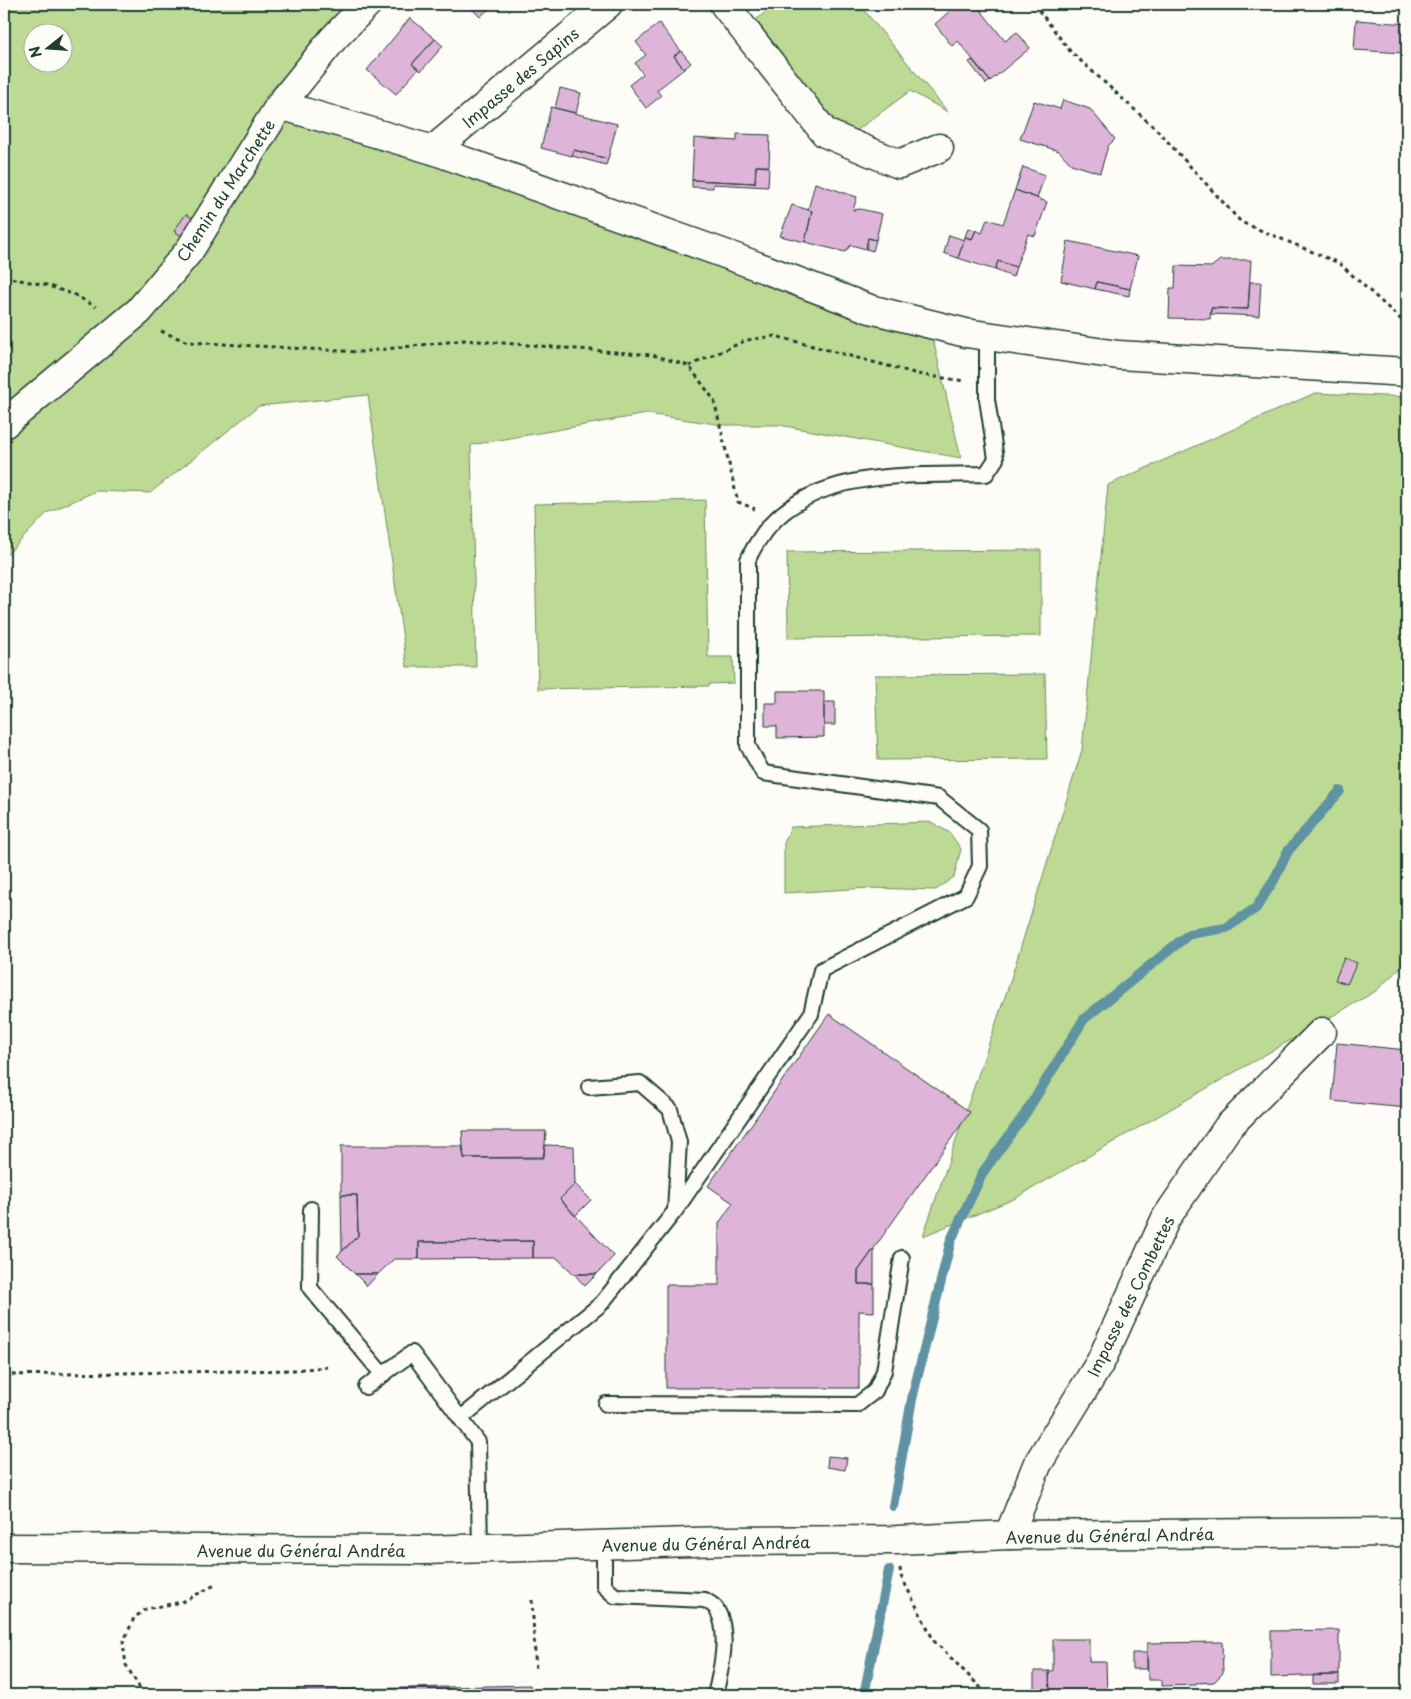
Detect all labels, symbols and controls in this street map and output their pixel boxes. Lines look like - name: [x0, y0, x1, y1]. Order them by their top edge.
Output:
- street label: Impasse des Sapins: [457, 21, 583, 133]
- north arrow: [22, 22, 72, 72]
- text: N: [23, 44, 47, 60]
- street label: Chemin du Marchette: [170, 114, 280, 266]
- street label: Impasse des Combettes: [1081, 1212, 1179, 1380]
- street label: Avenue du Général Andréa: [1005, 1521, 1215, 1549]
- street label: Avenue du Général Andréa: [601, 1529, 811, 1557]
- street label: Avenue du Général Andréa: [197, 1538, 405, 1562]

